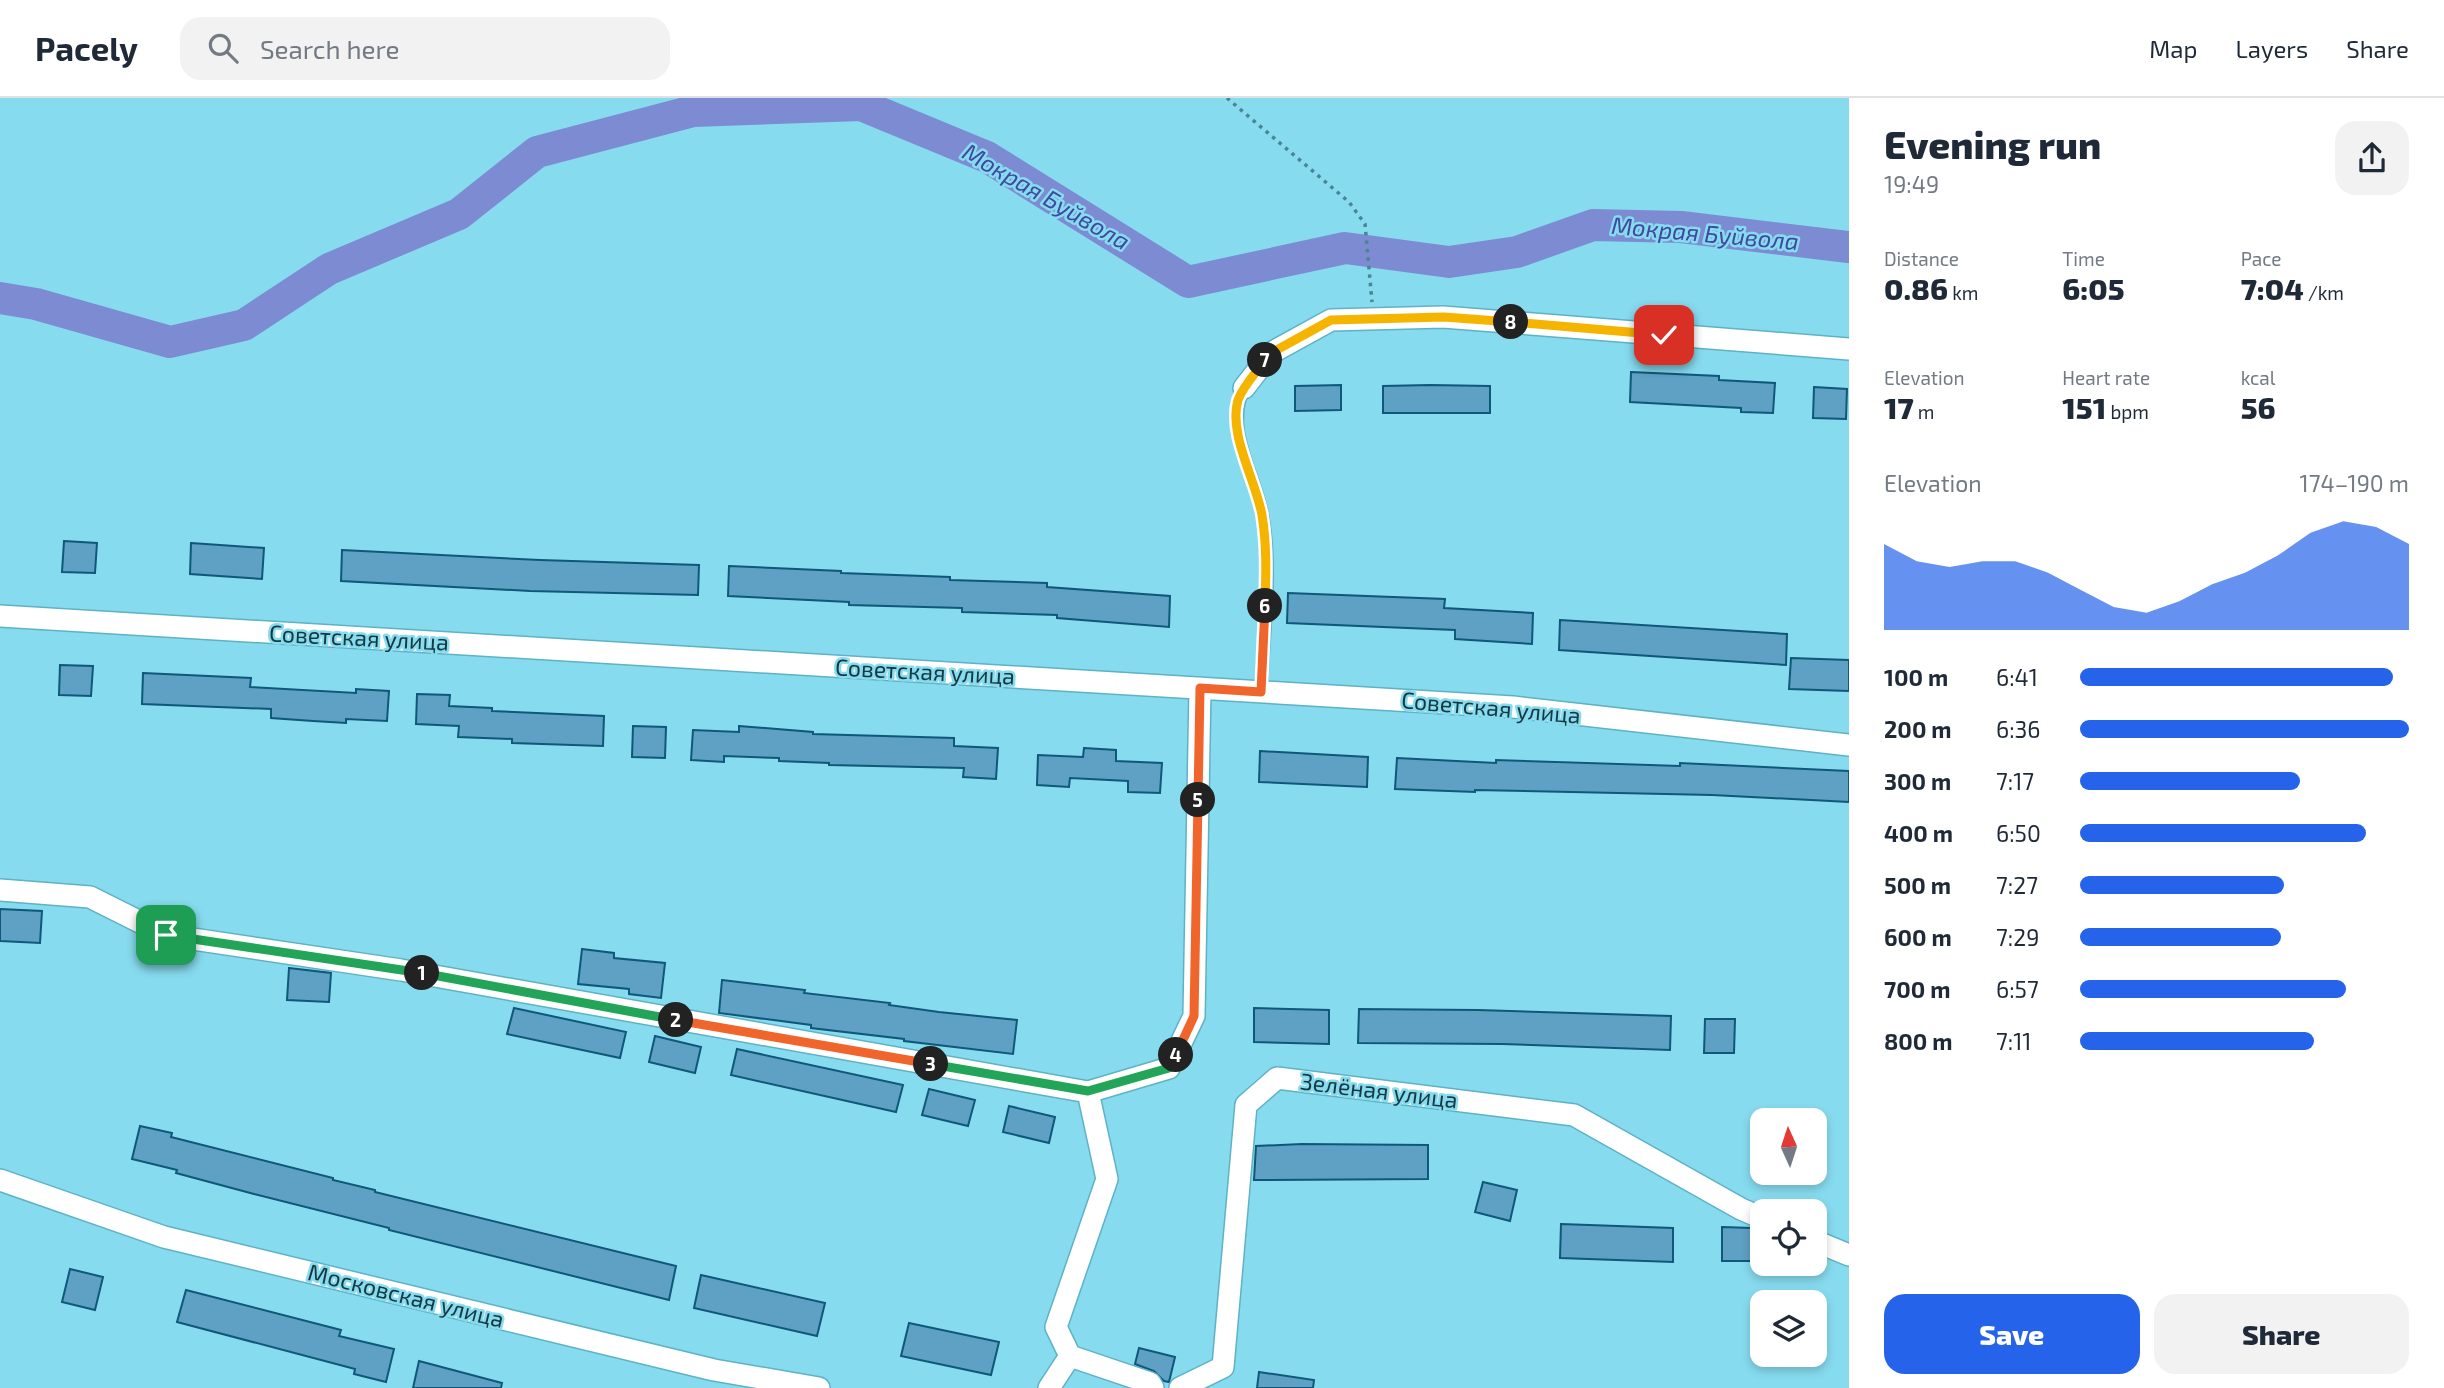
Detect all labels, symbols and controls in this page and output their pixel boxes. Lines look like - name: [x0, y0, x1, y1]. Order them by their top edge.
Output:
- search box: [180, 17, 670, 80]
- text: Pacely: [35, 28, 138, 68]
- icon: search: [204, 29, 242, 67]
- text: Search here: [260, 33, 400, 64]
- text: Map: [2149, 34, 2197, 63]
- text: Layers: [2235, 34, 2308, 63]
- text: Share: [2346, 34, 2409, 63]
- text: Evening run: [1884, 121, 2101, 167]
- button: share: [2335, 121, 2409, 195]
- water label: Мокрая Буйвола: [958, 136, 1135, 255]
- text: 19:49: [1884, 170, 1939, 198]
- water label: Мокрая Буйвола: [1610, 210, 1800, 255]
- text: Distance: [1884, 247, 1959, 270]
- text: Time: [2062, 247, 2105, 270]
- text: Pace: [2241, 247, 2282, 270]
- text: 0.86: [1884, 270, 1948, 306]
- text: 6:05: [2062, 270, 2125, 306]
- text: 7:04: [2241, 270, 2304, 306]
- text: km: [1948, 281, 1978, 304]
- text: /km: [2304, 281, 2344, 304]
- pin: 8: [1494, 304, 1528, 340]
- pin: [1634, 305, 1694, 365]
- text: 8: [1505, 310, 1516, 333]
- icon: check: [1645, 316, 1683, 354]
- pin: 7: [1248, 342, 1282, 378]
- text: 7: [1259, 348, 1270, 371]
- text: Elevation: [1884, 366, 1965, 389]
- text: Heart rate: [2062, 366, 2150, 389]
- text: kcal: [2241, 366, 2275, 389]
- text: 17: [1884, 389, 1914, 425]
- text: 151: [2062, 389, 2106, 425]
- text: 56: [2241, 389, 2276, 425]
- text: m: [1914, 400, 1935, 423]
- text: bpm: [2106, 400, 2149, 423]
- text: Elevation: [1884, 469, 1982, 497]
- text: 174–190 m: [2300, 469, 2409, 497]
- pin: 6: [1248, 588, 1282, 624]
- text: 6: [1259, 594, 1270, 617]
- street label: Советская улица: [268, 618, 450, 657]
- street label: Советская улица: [834, 652, 1016, 691]
- text: 100 m: [1884, 663, 1948, 691]
- text: 6:41: [1996, 663, 2038, 691]
- street label: Советская улица: [1400, 685, 1582, 730]
- text: 200 m: [1884, 715, 1952, 743]
- text: 6:36: [1996, 715, 2041, 743]
- text: 300 m: [1884, 767, 1951, 795]
- text: 7:17: [1996, 767, 2034, 795]
- pin: 5: [1180, 782, 1216, 818]
- text: 5: [1192, 788, 1203, 811]
- text: 400 m: [1884, 819, 1953, 847]
- text: 6:50: [1996, 819, 2041, 847]
- text: 500 m: [1884, 871, 1951, 899]
- text: 7:27: [1996, 871, 2038, 899]
- pin: [136, 905, 196, 965]
- icon: arrive: [147, 916, 185, 954]
- text: 600 m: [1884, 923, 1952, 951]
- text: 7:29: [1996, 923, 2039, 951]
- pin: 1: [404, 956, 440, 990]
- text: 1: [417, 961, 426, 984]
- text: 700 m: [1884, 975, 1950, 1003]
- text: 6:57: [1996, 975, 2039, 1003]
- pin: 2: [658, 1002, 694, 1038]
- text: 2: [670, 1008, 681, 1031]
- text: 800 m: [1884, 1027, 1953, 1055]
- text: 7:11: [1996, 1027, 2032, 1055]
- pin: 4: [1158, 1038, 1194, 1072]
- text: 4: [1169, 1043, 1182, 1066]
- pin: 3: [914, 1046, 948, 1082]
- text: 3: [925, 1052, 936, 1075]
- street label: Зелёная улица: [1299, 1066, 1459, 1115]
- north arrow: [1750, 1108, 1827, 1185]
- map controls: [1750, 1108, 1827, 1367]
- button: locate: [1750, 1199, 1827, 1276]
- street label: Московская улица: [305, 1257, 507, 1334]
- button: layers: [1750, 1290, 1827, 1367]
- button: Save: [1884, 1294, 2140, 1374]
- button: Share: [2154, 1294, 2409, 1374]

